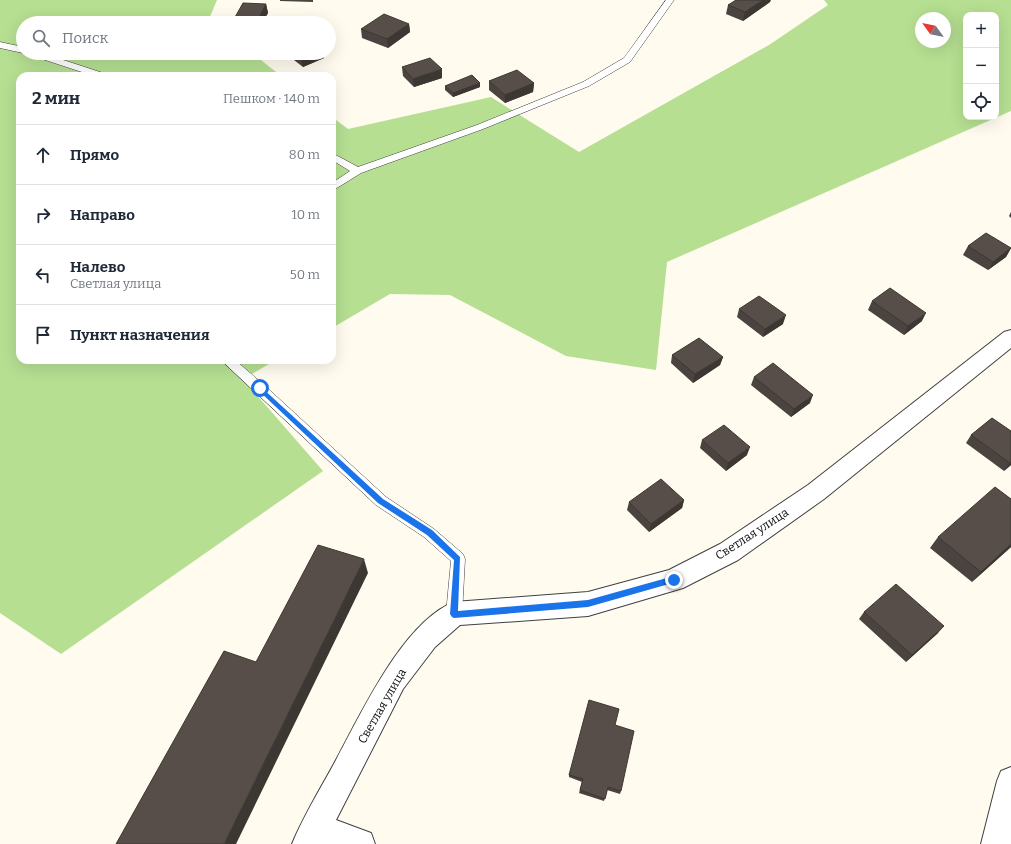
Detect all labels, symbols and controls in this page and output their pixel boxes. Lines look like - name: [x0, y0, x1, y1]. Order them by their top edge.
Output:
- north arrow: [915, 12, 951, 48]
- map controls: [963, 12, 999, 120]
- button: +: [963, 12, 999, 48]
- search box: [16, 16, 336, 60]
- icon: search: [30, 27, 52, 49]
- text: Поиск: [62, 29, 108, 47]
- button: −: [963, 48, 999, 84]
- button: locate: [963, 84, 999, 120]
- text: 2 мин: [32, 88, 80, 109]
- text: Пешком · 140 m: [223, 91, 320, 106]
- icon: ahead: [32, 144, 54, 166]
- text: Прямо: [70, 146, 119, 164]
- text: 80 m: [289, 147, 320, 162]
- icon: right: [32, 204, 54, 226]
- text: Направо: [70, 206, 135, 224]
- text: 10 m: [291, 207, 320, 222]
- text: Налево: [70, 258, 125, 276]
- icon: left: [32, 264, 54, 286]
- text: 50 m: [290, 267, 320, 282]
- text: Светлая улица: [70, 276, 161, 291]
- icon: arrive: [32, 324, 54, 346]
- text: Пункт назначения: [70, 326, 210, 344]
- route start: [251, 379, 269, 397]
- street label: Светлая улица: [713, 505, 792, 563]
- route end: [665, 571, 683, 589]
- street label: Светлая улица: [355, 666, 409, 746]

